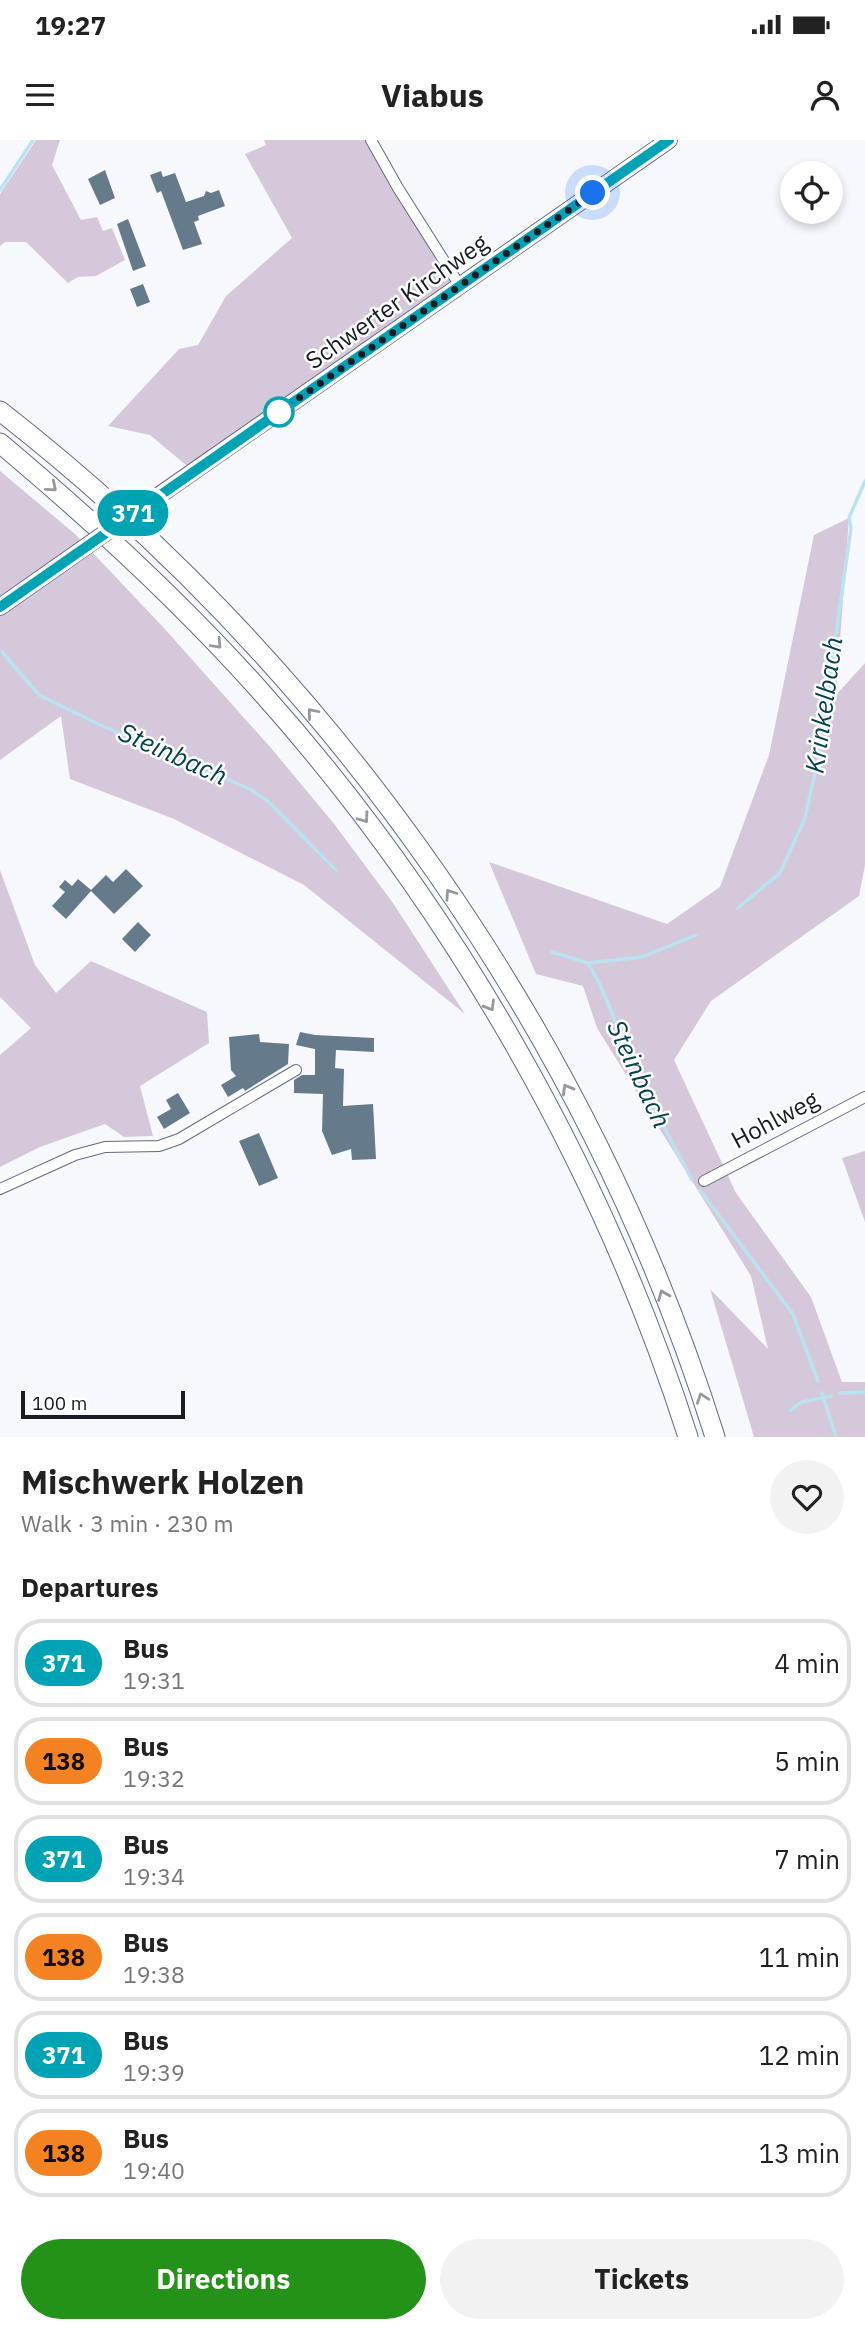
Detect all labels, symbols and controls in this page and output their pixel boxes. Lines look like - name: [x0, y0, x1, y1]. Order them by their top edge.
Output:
- text: 19:27: [35, 8, 106, 42]
- text: Viabus: [381, 74, 484, 116]
- icon: menu: [21, 76, 59, 114]
- icon: person: [806, 76, 844, 114]
- map controls: [780, 161, 843, 224]
- button: locate: [780, 161, 843, 224]
- your location: [575, 175, 610, 210]
- street label: Schwerter Kirchweg: [299, 226, 494, 376]
- unlabelled marker: [264, 397, 294, 427]
- one-way arrow: [44, 479, 57, 491]
- line badge: 371: [93, 490, 173, 536]
- text: 371: [111, 497, 155, 529]
- water label: Krinkelbach: [797, 635, 849, 775]
- one-way arrow: [208, 636, 221, 649]
- one-way arrow: [308, 708, 320, 721]
- water label: Steinbach: [114, 714, 233, 792]
- one-way arrow: [355, 810, 368, 822]
- one-way arrow: [445, 889, 458, 902]
- one-way arrow: [482, 999, 495, 1012]
- water label: Steinbach: [600, 1014, 680, 1133]
- street label: Hohlweg: [725, 1083, 824, 1155]
- one-way arrow: [562, 1084, 575, 1096]
- one-way arrow: [658, 1289, 672, 1301]
- scale bar: [21, 1388, 186, 1420]
- text: 100 m: [32, 1391, 87, 1415]
- one-way arrow: [696, 1392, 710, 1404]
- text: Mischwerk Holzen: [21, 1460, 304, 1503]
- button: heart: [770, 1460, 844, 1534]
- text: Walk · 3 min · 230 m: [21, 1508, 234, 1538]
- text: Departures: [21, 1570, 159, 1604]
- text: Bus: [123, 1631, 169, 1665]
- text: 4 min: [774, 1646, 840, 1680]
- text: 371: [42, 1647, 85, 1679]
- text: 19:31: [123, 1665, 185, 1695]
- text: Bus: [123, 1729, 169, 1763]
- text: 5 min: [774, 1744, 840, 1778]
- text: 138: [42, 1745, 85, 1777]
- text: 19:32: [123, 1763, 185, 1793]
- text: Bus: [123, 1827, 169, 1861]
- text: 7 min: [774, 1842, 840, 1876]
- text: 371: [42, 1843, 85, 1875]
- text: 19:34: [123, 1861, 185, 1891]
- text: Bus: [123, 1925, 169, 1959]
- text: 11 min: [759, 1940, 840, 1974]
- text: 138: [42, 1941, 85, 1973]
- text: 19:38: [123, 1959, 185, 1989]
- text: Bus: [123, 2023, 169, 2057]
- text: 12 min: [759, 2038, 840, 2072]
- text: 371: [42, 2039, 85, 2071]
- text: 19:39: [123, 2057, 185, 2087]
- text: Bus: [123, 2121, 169, 2155]
- text: 13 min: [759, 2136, 840, 2170]
- text: 138: [42, 2137, 85, 2169]
- text: 19:40: [123, 2155, 185, 2185]
- button: Directions: [21, 2239, 426, 2319]
- button: Tickets: [440, 2239, 844, 2319]

